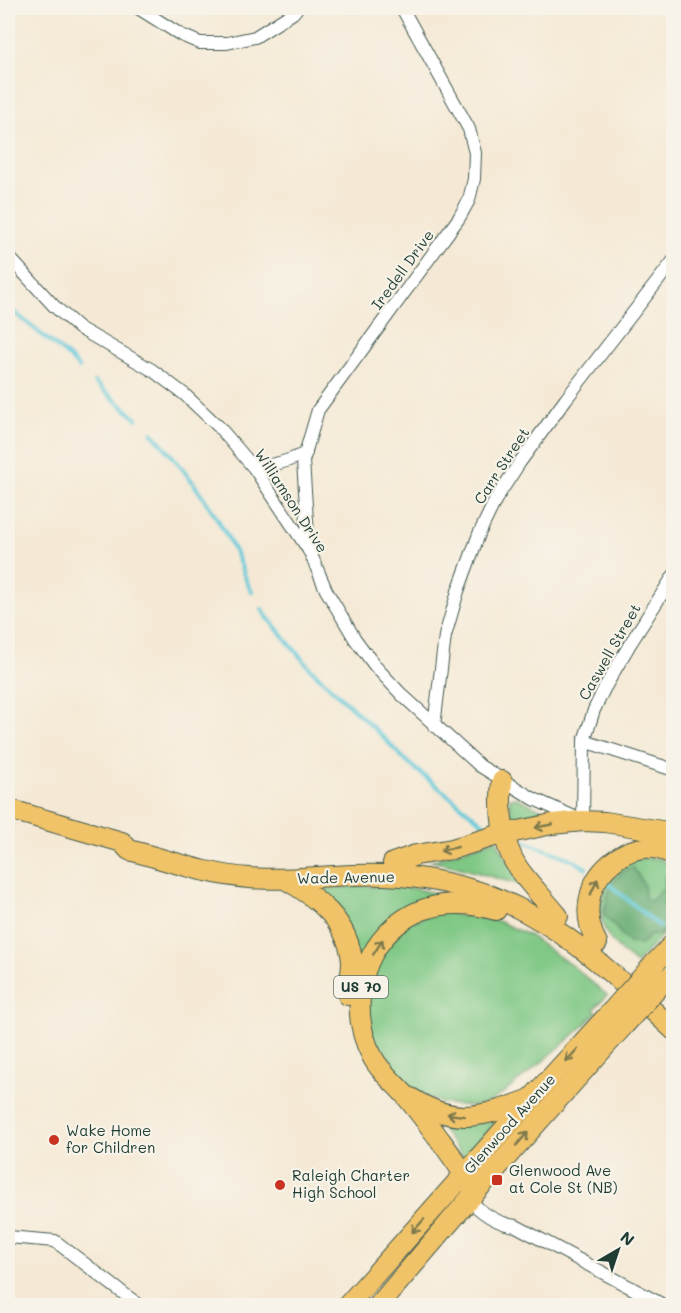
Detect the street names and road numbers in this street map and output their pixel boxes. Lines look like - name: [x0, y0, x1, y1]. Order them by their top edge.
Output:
- street label: Iredell Drive: [366, 225, 438, 313]
- street label: Carr Street: [469, 423, 533, 508]
- street label: Williamson Drive: [251, 445, 333, 556]
- street label: Caswell Street: [573, 600, 645, 703]
- street label: Wade Avenue: [297, 866, 395, 888]
- road number: US 70: [334, 976, 388, 998]
- street label: Glenwood Avenue: [459, 1069, 560, 1178]

